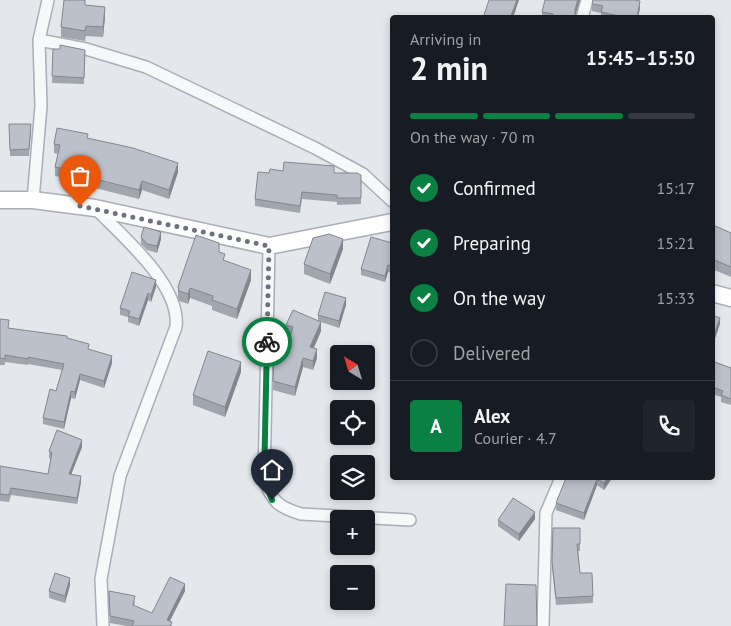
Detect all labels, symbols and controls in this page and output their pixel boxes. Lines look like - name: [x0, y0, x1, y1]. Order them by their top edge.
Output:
- text: Arriving in: [410, 29, 481, 49]
- text: 15:45–15:50: [586, 46, 695, 70]
- text: 2 min: [410, 47, 488, 89]
- text: On the way · 70 m: [410, 127, 535, 147]
- pin: [59, 155, 101, 206]
- icon: bag: [66, 162, 94, 190]
- icon: check: [410, 174, 438, 202]
- text: Confirmed: [453, 176, 536, 200]
- text: 15:17: [657, 178, 695, 198]
- icon: check: [410, 229, 438, 257]
- text: Preparing: [453, 231, 531, 255]
- text: 15:21: [657, 233, 695, 253]
- icon: check: [410, 284, 438, 312]
- text: On the way: [453, 286, 545, 310]
- text: 15:33: [657, 288, 695, 308]
- courier: [242, 317, 292, 367]
- icon: bike: [253, 328, 281, 356]
- text: Delivered: [453, 341, 531, 365]
- north arrow: [330, 345, 375, 390]
- map controls: [330, 345, 375, 610]
- button: locate: [330, 400, 375, 445]
- button: phone: [643, 400, 695, 452]
- text: Alex: [474, 404, 510, 428]
- text: A: [430, 414, 442, 438]
- text: Courier · 4.7: [474, 428, 557, 448]
- pin: [251, 449, 293, 500]
- button: layers: [330, 455, 375, 500]
- icon: home: [258, 456, 286, 484]
- button: +: [330, 510, 375, 555]
- button: −: [330, 565, 375, 610]

